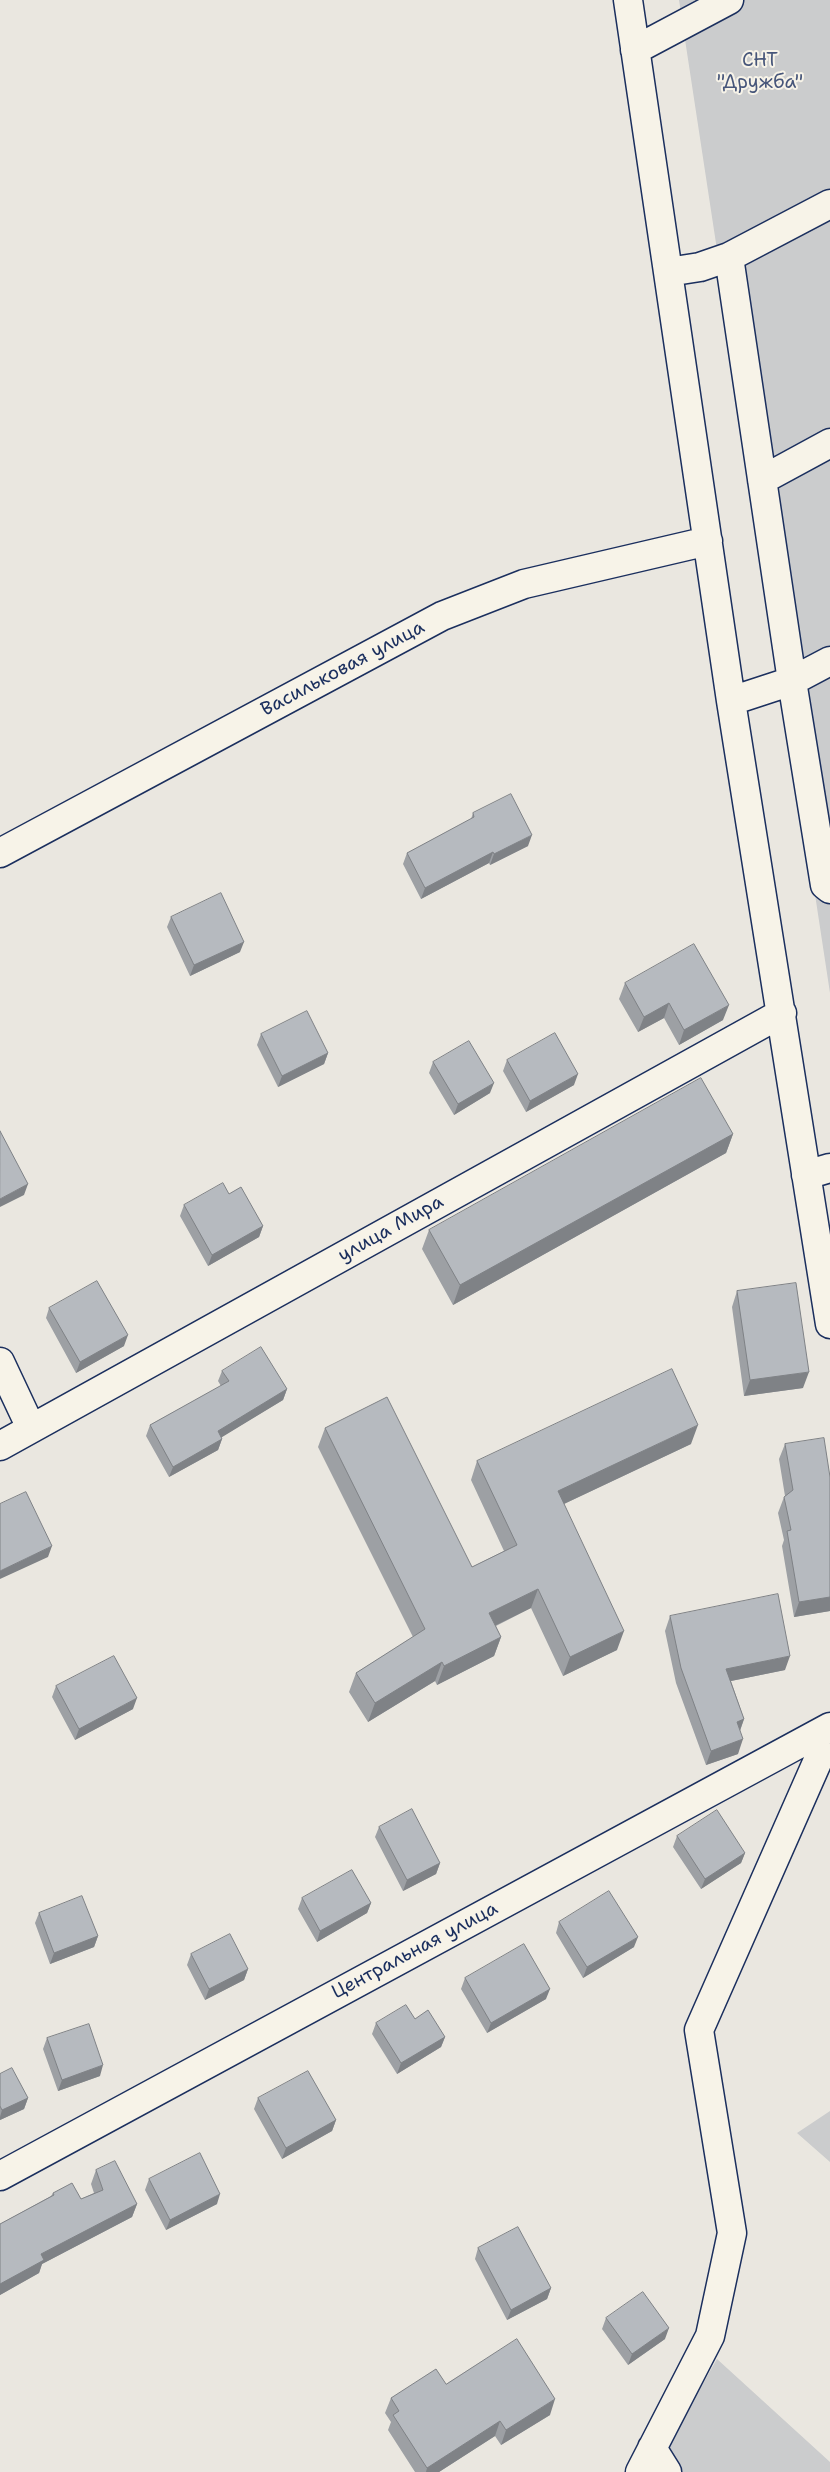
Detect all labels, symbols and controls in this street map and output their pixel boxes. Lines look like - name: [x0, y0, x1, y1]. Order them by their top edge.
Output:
- park label: СНТ "Дружба": [717, 50, 803, 94]
- street label: Васильковая улица: [257, 616, 429, 722]
- street label: улица Мира: [334, 1191, 448, 1267]
- street label: Центральная улица: [328, 1898, 502, 2004]

